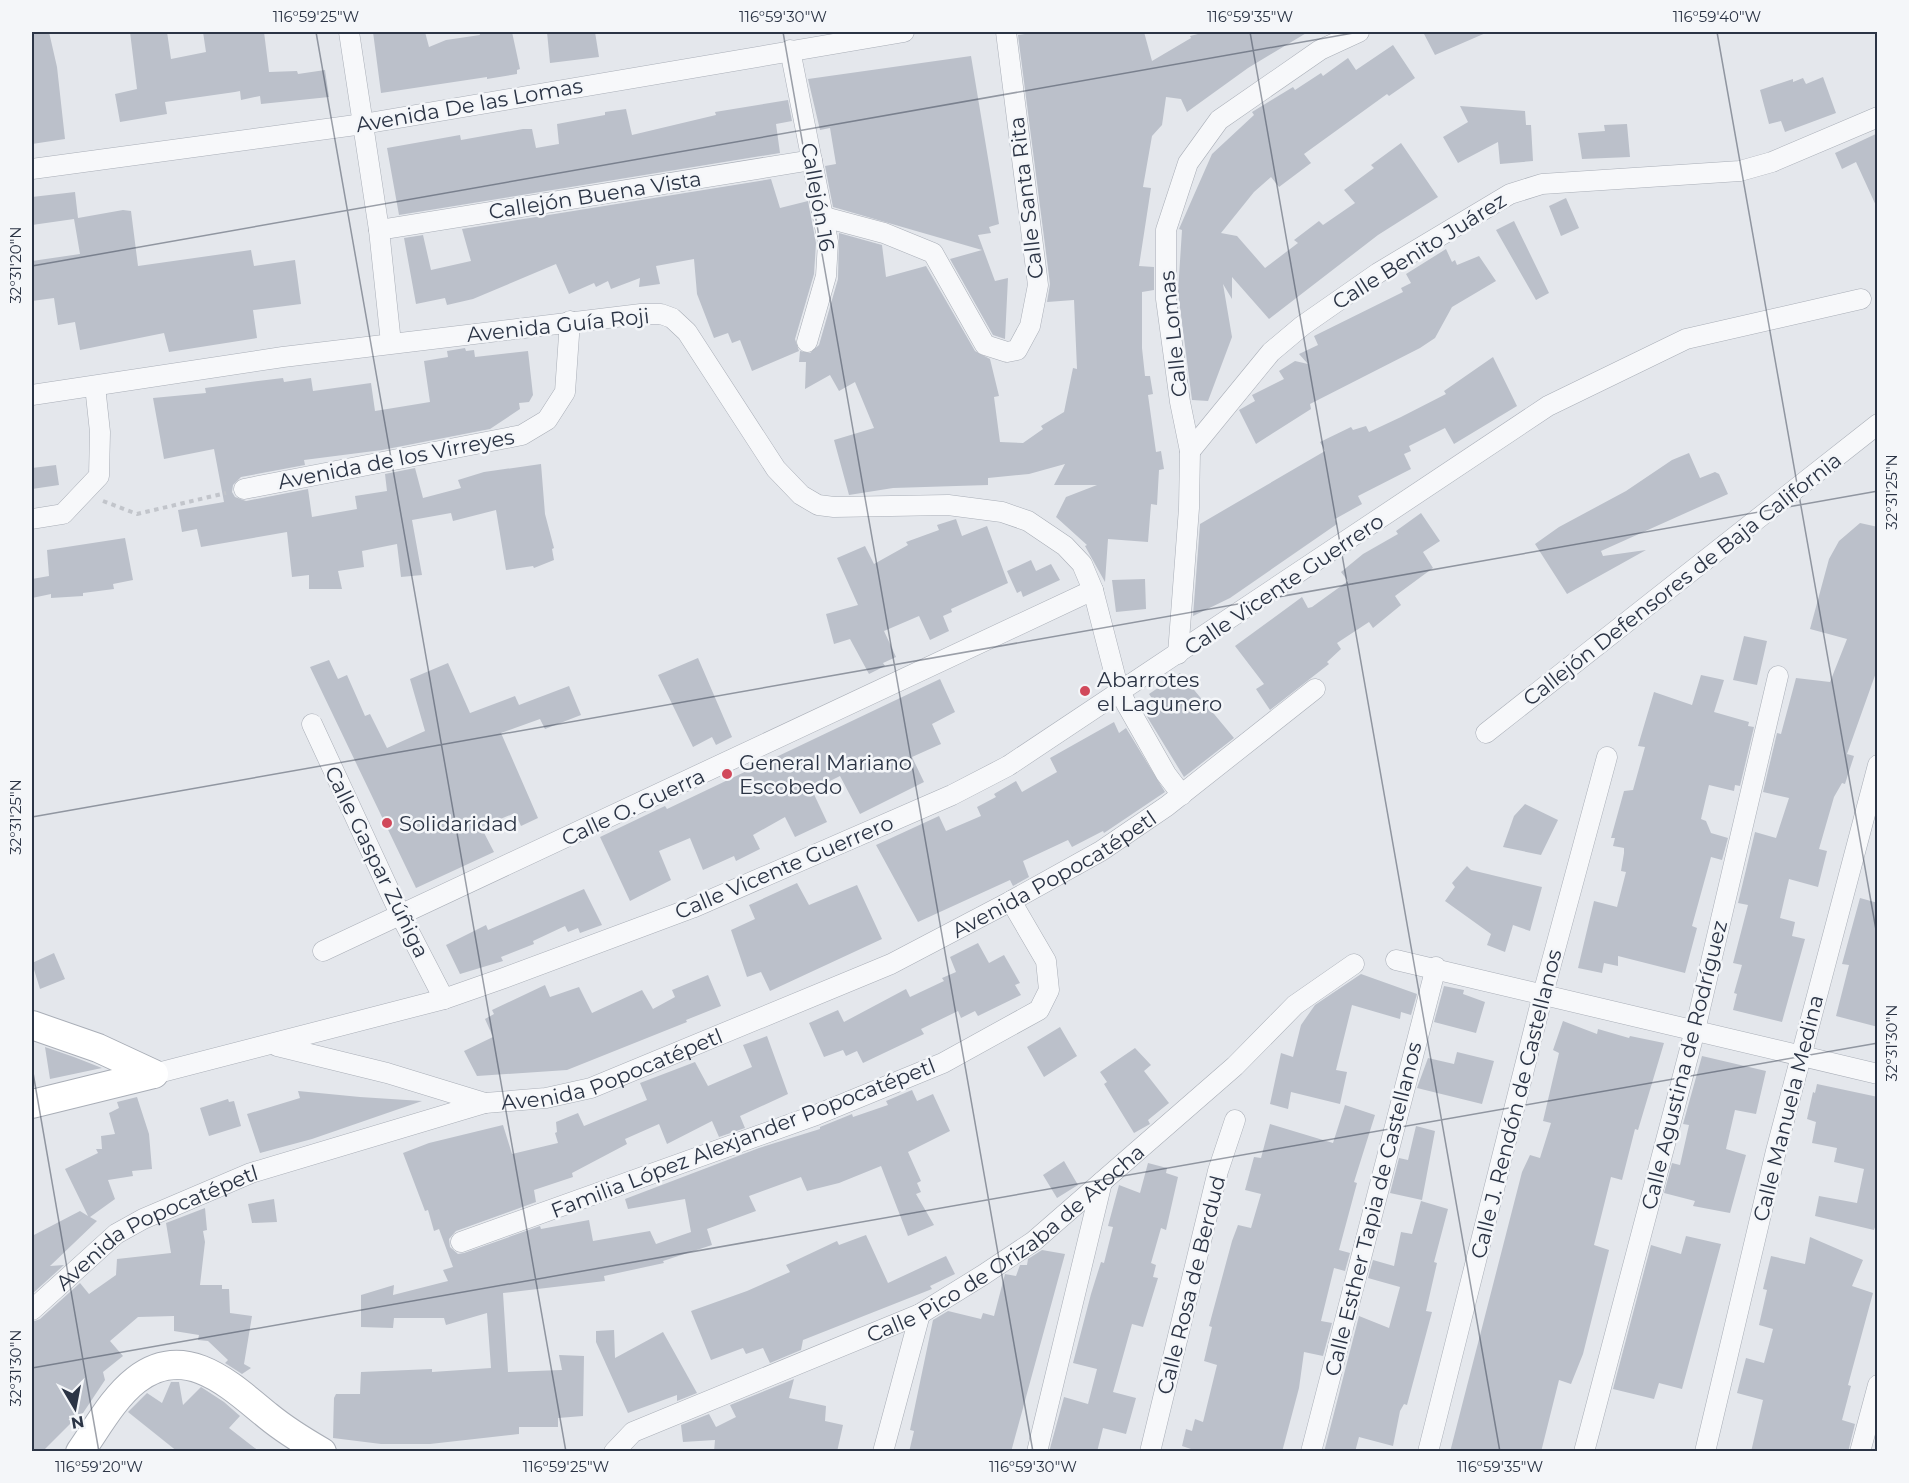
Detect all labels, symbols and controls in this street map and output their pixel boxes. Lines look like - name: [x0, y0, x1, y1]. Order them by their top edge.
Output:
- text: 116°59'25"W: [273, 7, 360, 26]
- text: 116°59'30"W: [739, 7, 827, 26]
- text: 116°59'35"W: [1207, 7, 1293, 26]
- text: 116°59'40"W: [1673, 7, 1762, 26]
- street label: Avenida De las Lomas: [354, 73, 584, 137]
- street label: Calle Santa Rita: [1004, 115, 1048, 281]
- street label: Callejón 16: [796, 141, 840, 254]
- street label: Callejón Buena Vista: [487, 166, 703, 224]
- street label: Calle Benito Juárez: [1328, 187, 1510, 315]
- text: 32°31'20"N: [6, 226, 25, 304]
- street label: Calle Lomas: [1154, 270, 1192, 398]
- street label: Avenida Guía Roji: [465, 303, 651, 347]
- street label: Avenida de los Virreyes: [276, 424, 516, 494]
- street label: Callejón Defensores de Baja California: [1518, 447, 1846, 711]
- text: 32°31'25"N: [1882, 454, 1901, 530]
- street label: Calle Vicente Guerrero: [1180, 508, 1388, 660]
- place label: Abarrotes el Lagunero: [1097, 667, 1222, 716]
- marker: Abarrotes el Lagunero: [1078, 684, 1092, 698]
- place label: General Mariano Escobedo: [739, 750, 912, 799]
- street label: Calle Gaspar Zúñiga: [320, 762, 434, 962]
- street label: Calle O. Guerra: [557, 763, 709, 851]
- marker: General Mariano Escobedo: [720, 767, 734, 781]
- text: 32°31'25"N: [6, 779, 25, 855]
- street label: Avenida Popocatépetl: [947, 805, 1161, 942]
- street label: Calle Vicente Guerrero: [671, 810, 897, 924]
- place label: Solidaridad: [399, 811, 518, 836]
- marker: Solidaridad: [380, 816, 394, 830]
- street label: Calle Agustina de Rodríguez: [1636, 918, 1732, 1212]
- street label: Calle J. Rendón de Castellanos: [1465, 947, 1567, 1261]
- street label: Calle Manuela Medina: [1748, 992, 1828, 1224]
- text: 32°31'30"N: [1882, 1005, 1901, 1081]
- street label: Avenida Popocatépetl: [500, 1023, 726, 1114]
- street label: Calle Esther Tapia de Castellanos: [1319, 1039, 1427, 1379]
- street label: Familia López Alexjander Popocatépetl: [547, 1053, 939, 1223]
- street label: Calle Pico de Orizaba de Atocha: [863, 1139, 1149, 1347]
- street label: Avenida Popocatépetl: [50, 1159, 261, 1295]
- street label: Calle Rosa de Berdud: [1152, 1173, 1230, 1397]
- text: 32°31'30"N: [6, 1330, 25, 1406]
- north arrow: [45, 1378, 105, 1438]
- text: N: [69, 1412, 86, 1433]
- text: 116°59'20"W: [55, 1457, 143, 1476]
- text: 116°59'25"W: [523, 1457, 610, 1476]
- text: 116°59'30"W: [989, 1457, 1077, 1476]
- text: 116°59'35"W: [1457, 1457, 1543, 1476]

